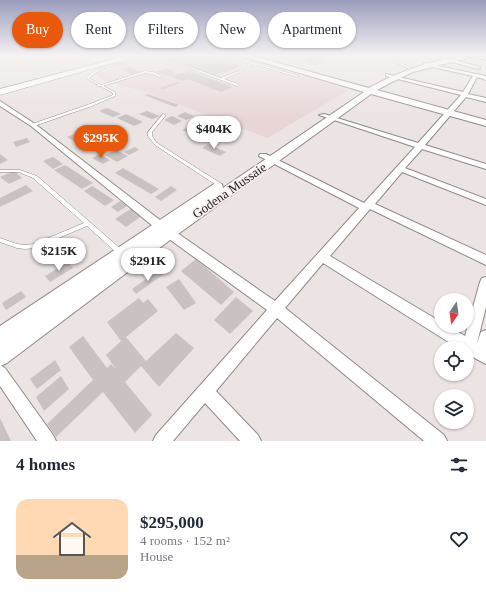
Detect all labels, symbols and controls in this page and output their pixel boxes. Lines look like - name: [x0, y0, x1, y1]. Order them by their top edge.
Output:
- chip: Buy: [12, 12, 63, 48]
- chip: Rent: [71, 12, 126, 48]
- chip: Filters: [134, 12, 198, 48]
- chip: New: [206, 12, 260, 48]
- chip: Apartment: [268, 12, 356, 48]
- pin: $404K: [186, 116, 242, 150]
- text: $404K: [196, 121, 232, 136]
- pin: $295K: [73, 125, 129, 159]
- text: $295K: [83, 130, 119, 145]
- street label: Godena Mussaie: [189, 159, 269, 222]
- pin: $215K: [31, 238, 87, 272]
- text: $215K: [41, 243, 77, 258]
- pin: $291K: [120, 248, 176, 282]
- text: $291K: [130, 253, 166, 268]
- north arrow: [434, 293, 474, 333]
- map controls: [434, 293, 474, 429]
- button: locate: [434, 341, 474, 381]
- button: layers: [434, 389, 474, 429]
- icon: filters: [448, 454, 470, 476]
- text: 4 homes: [16, 455, 75, 474]
- text: $295,000: [140, 513, 204, 532]
- icon: home: [48, 515, 96, 563]
- icon: heart: [448, 528, 470, 550]
- text: 4 rooms · 152 m²: [140, 533, 230, 548]
- text: House: [140, 549, 173, 564]

